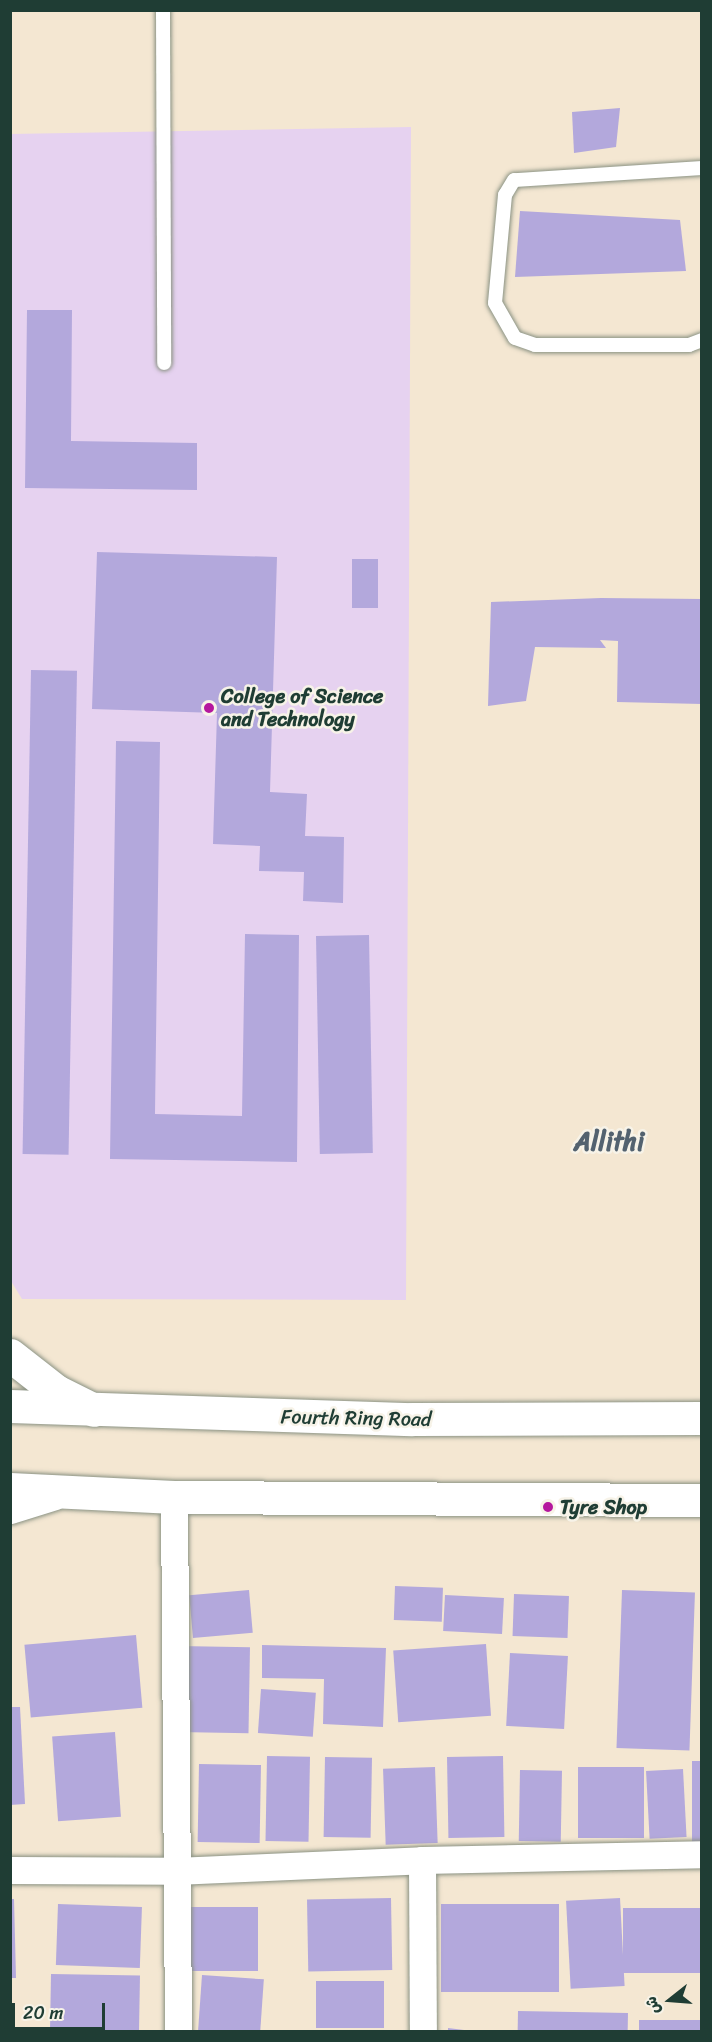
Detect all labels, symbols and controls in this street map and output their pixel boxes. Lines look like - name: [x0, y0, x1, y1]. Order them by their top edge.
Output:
- place label: College of Science and Technology: [221, 684, 383, 731]
- marker: College of Science and Technology: [202, 701, 216, 715]
- district label: Allithi: [574, 1126, 644, 1158]
- street label: Fourth Ring Road: [280, 1405, 432, 1431]
- place label: Tyre Shop: [560, 1495, 647, 1519]
- marker: Tyre Shop: [541, 1500, 555, 1514]
- north arrow: [640, 1970, 700, 2030]
- scale bar: [15, 1991, 108, 2029]
- text: ش: [636, 1993, 669, 2018]
- text: 20 m: [23, 1997, 63, 2029]

